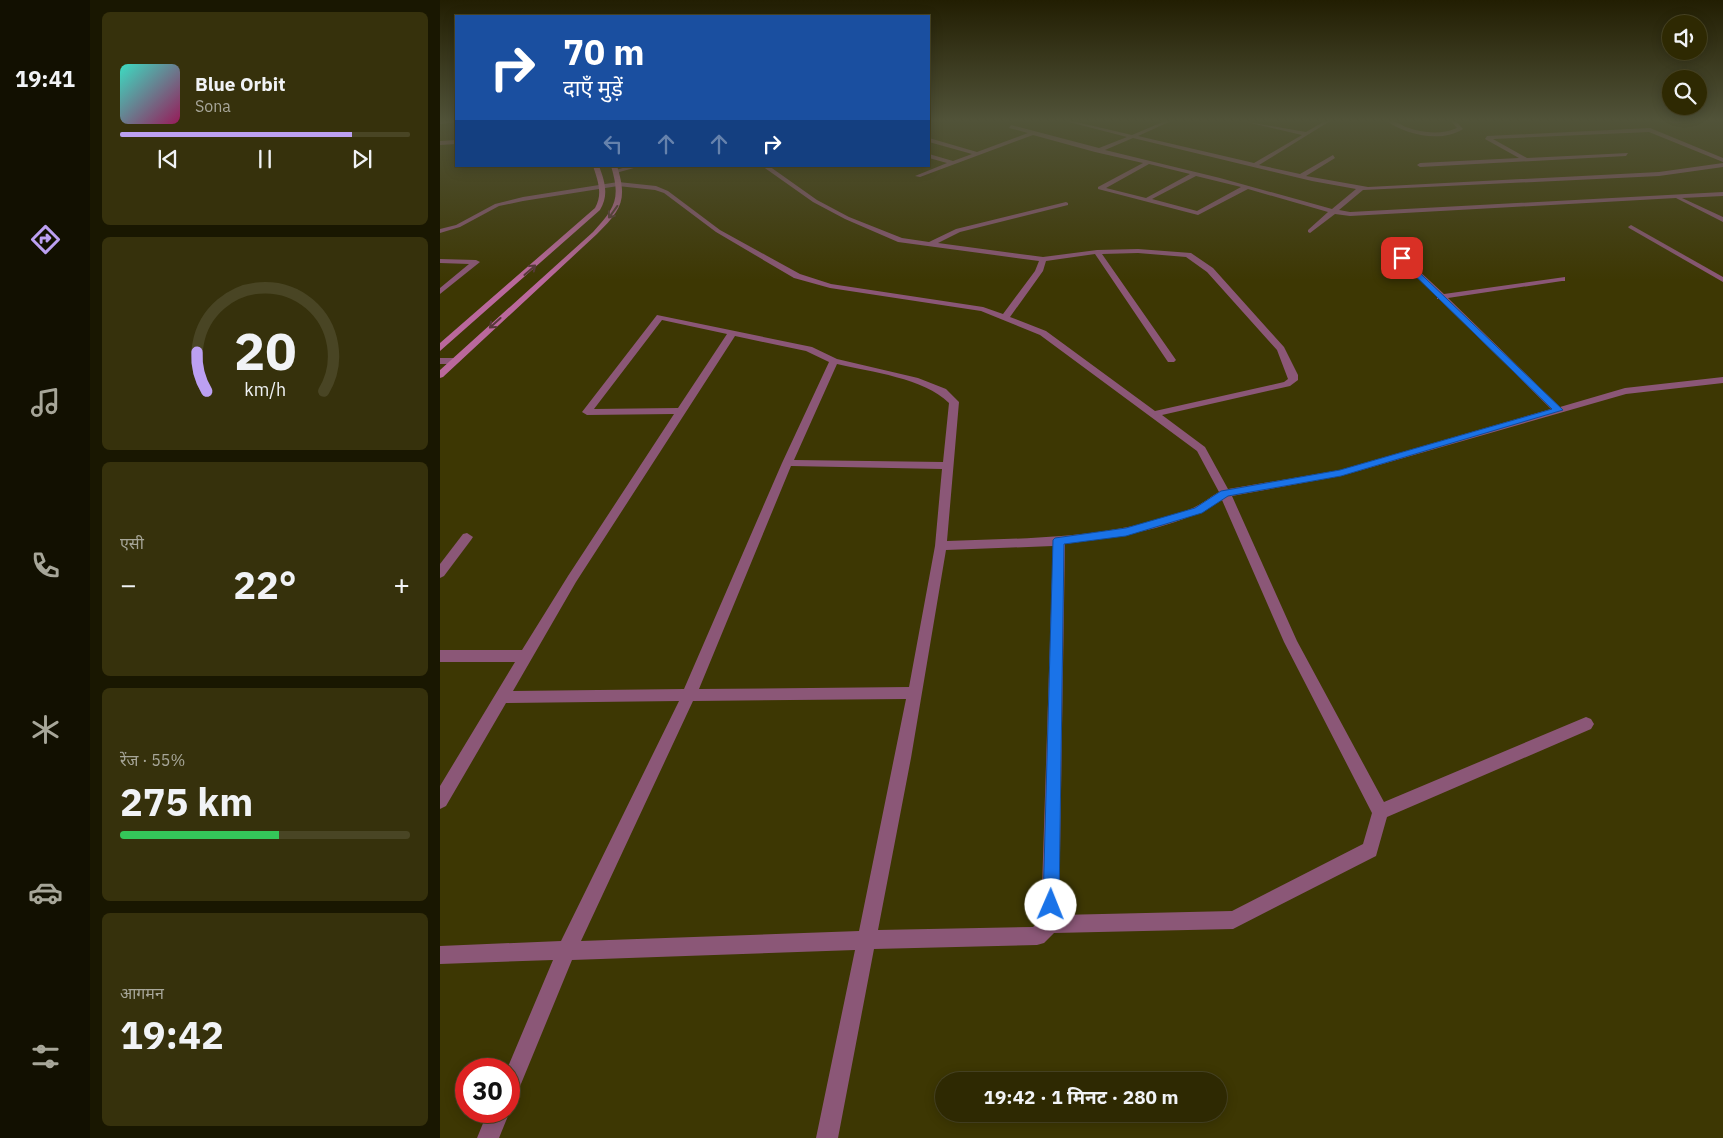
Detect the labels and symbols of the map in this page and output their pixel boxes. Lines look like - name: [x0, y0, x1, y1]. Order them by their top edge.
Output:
- one-way arrow: [608, 205, 618, 219]
- pin: [1381, 237, 1423, 279]
- one-way arrow: [523, 265, 536, 276]
- one-way arrow: [489, 317, 502, 329]
- position arrow: [1024, 878, 1076, 930]
- speed limit sign: 30: [455, 1058, 520, 1123]

